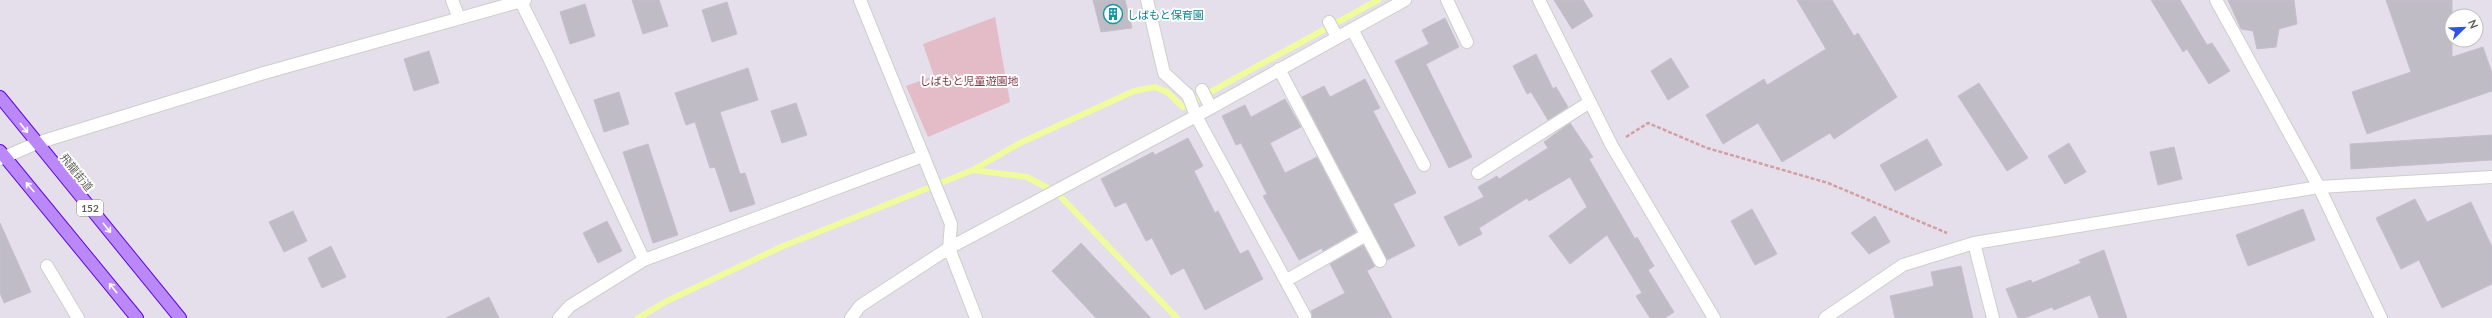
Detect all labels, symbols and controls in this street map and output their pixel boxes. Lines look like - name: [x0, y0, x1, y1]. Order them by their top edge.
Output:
- building icon: しばもと保育園: [1102, 3, 1124, 25]
- place label: しばもと保育園: [1127, 8, 1204, 21]
- north arrow: [2444, 8, 2484, 48]
- text: N: [2466, 17, 2481, 30]
- park label: しばもと児童遊園地: [920, 74, 1018, 87]
- one-way arrow: [20, 122, 29, 133]
- street label: 飛龍街道: [58, 151, 96, 193]
- one-way arrow: [26, 182, 35, 193]
- road number: 152: [77, 200, 103, 216]
- one-way arrow: [102, 223, 111, 234]
- one-way arrow: [108, 282, 117, 293]

